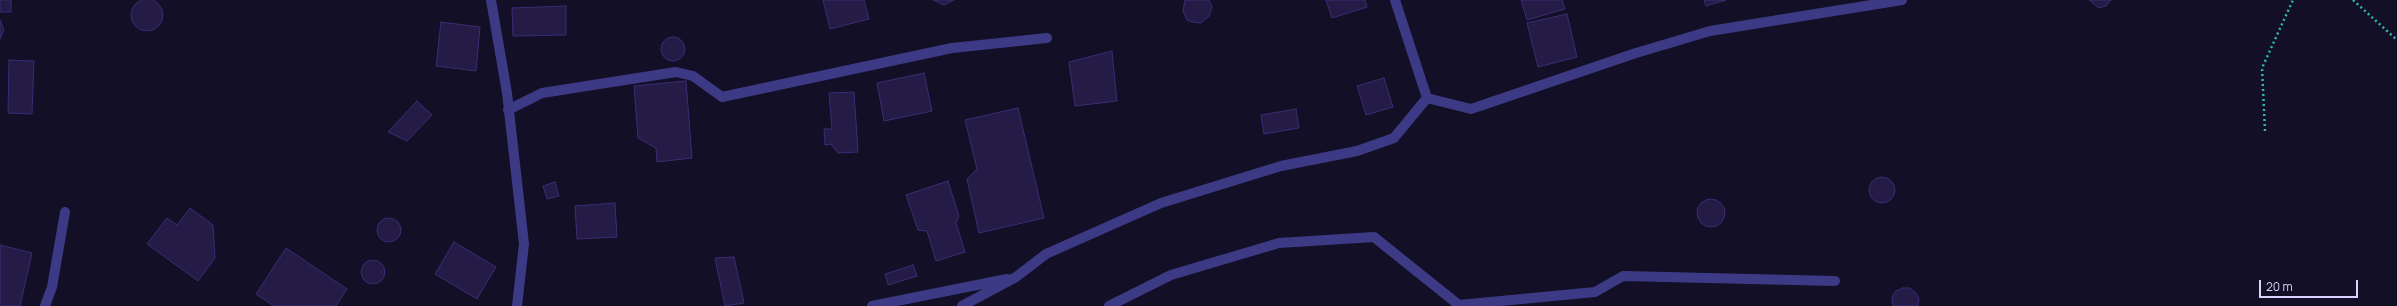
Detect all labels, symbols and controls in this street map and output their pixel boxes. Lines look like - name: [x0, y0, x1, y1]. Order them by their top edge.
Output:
- scale bar: [2261, 272, 2360, 298]
- text: 20 m: [2266, 278, 2293, 295]

